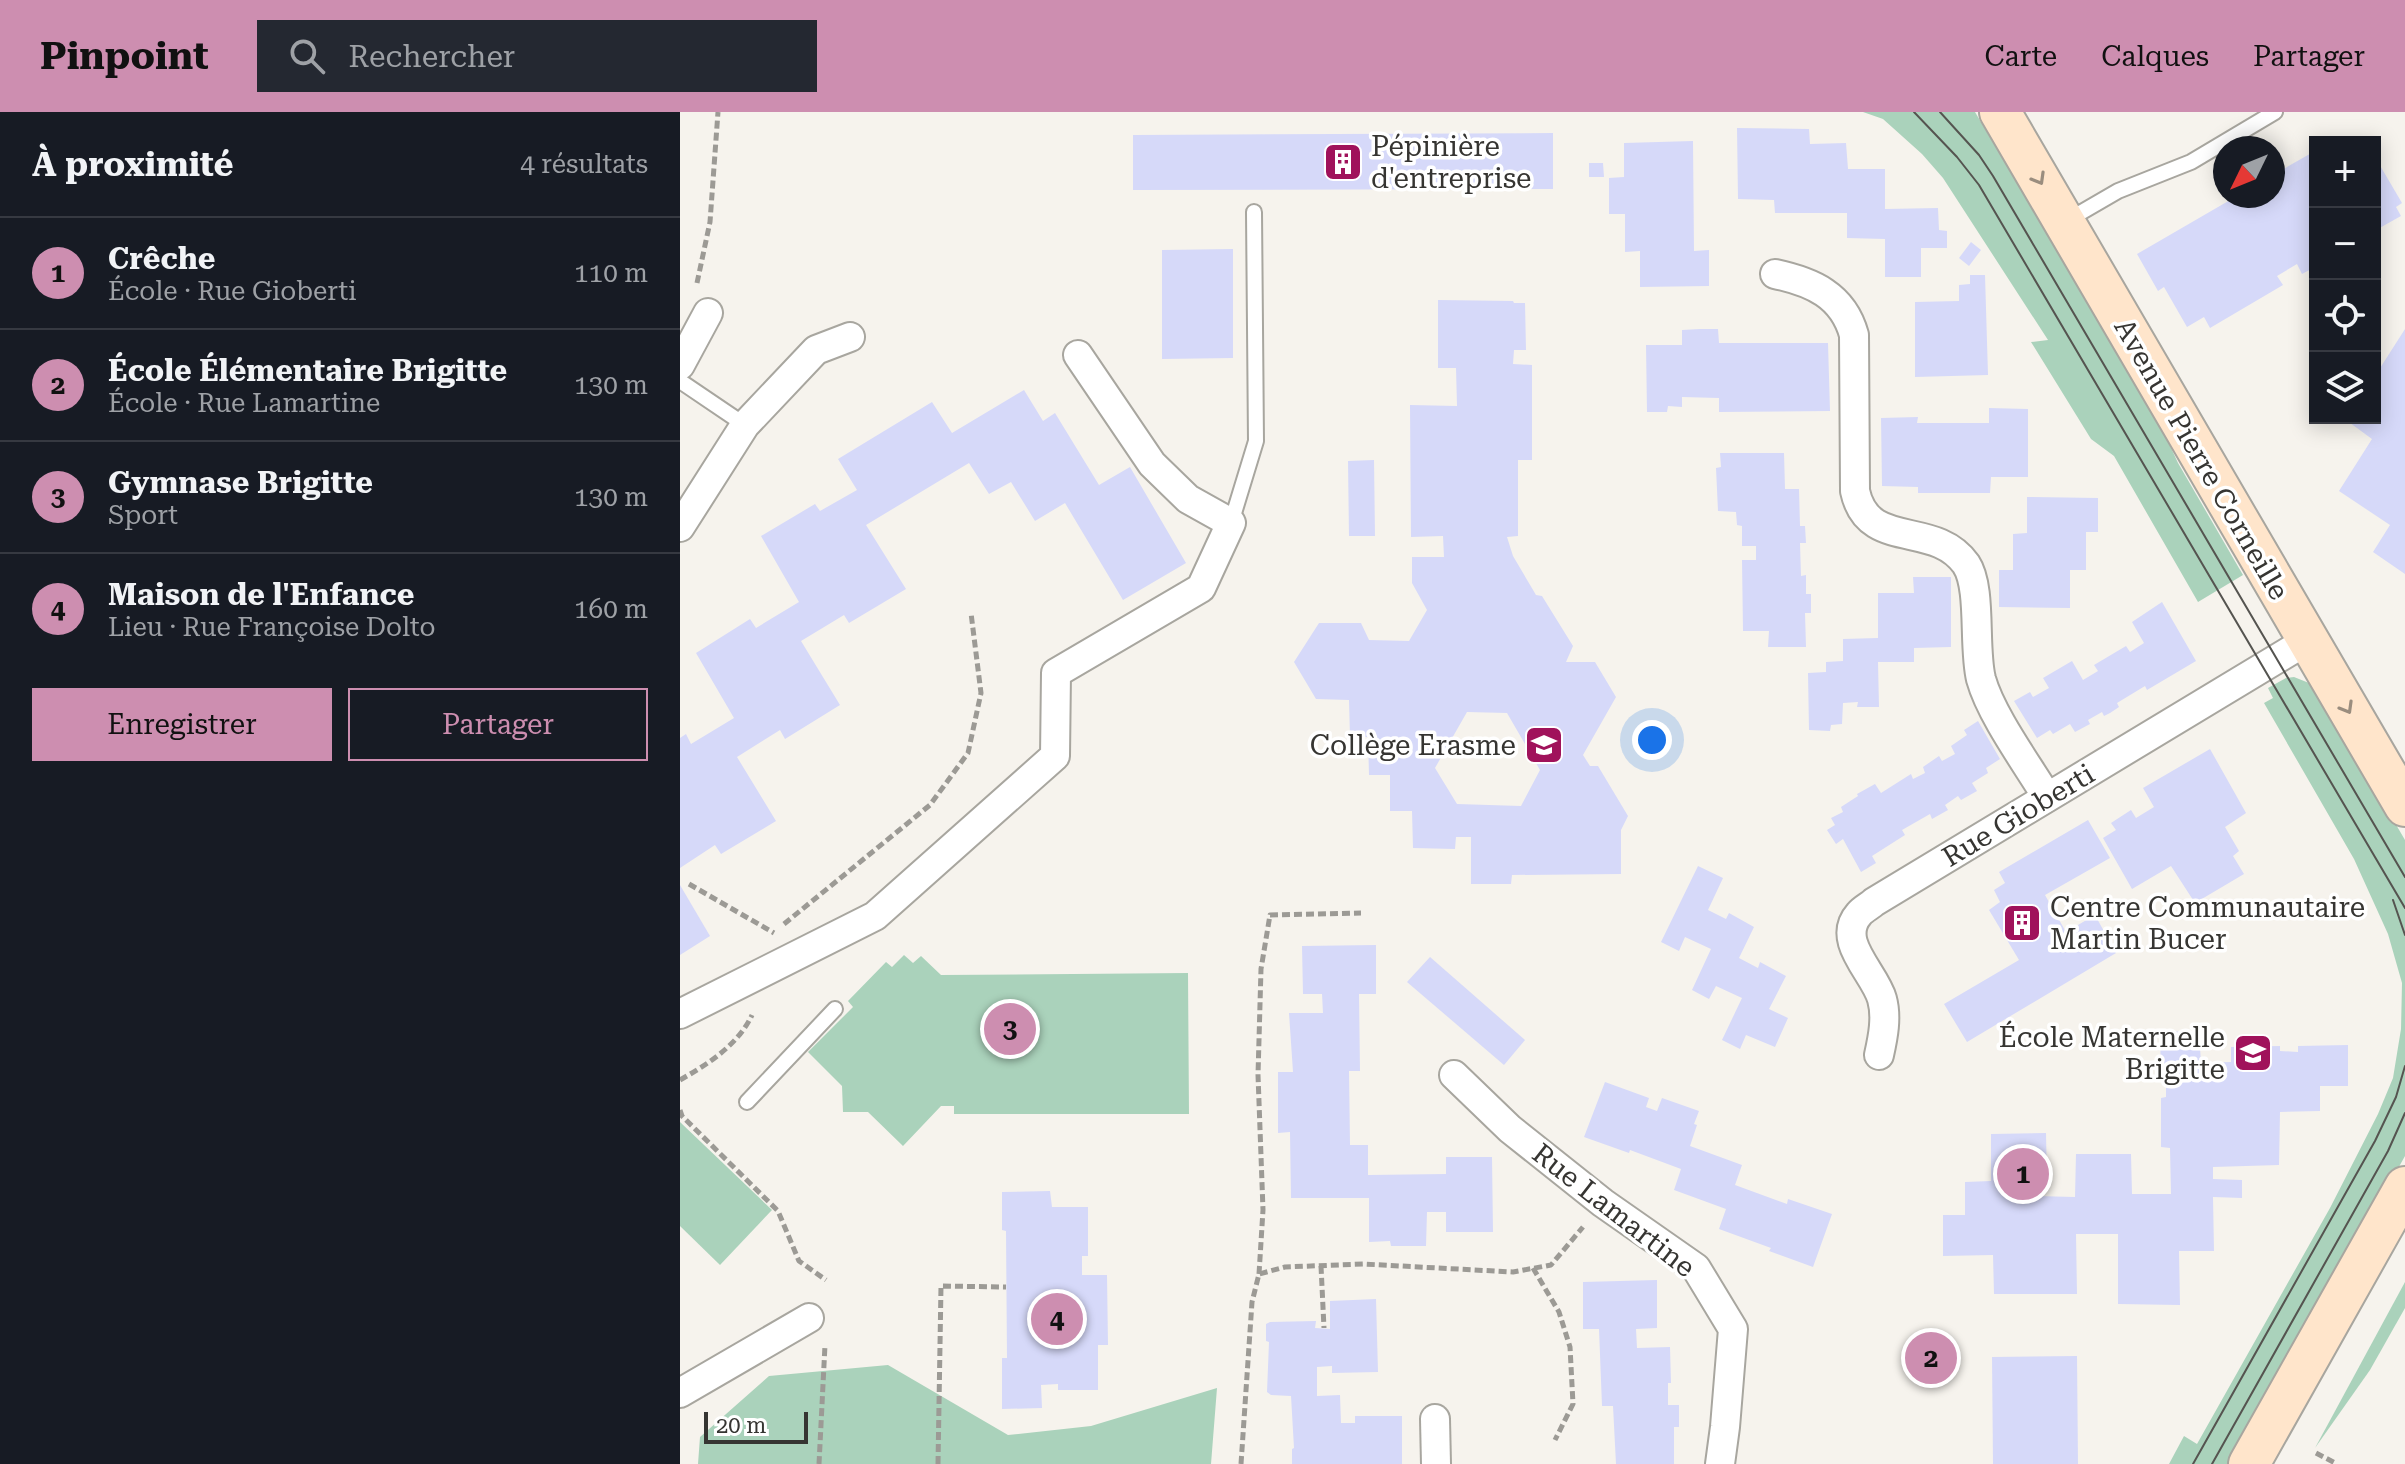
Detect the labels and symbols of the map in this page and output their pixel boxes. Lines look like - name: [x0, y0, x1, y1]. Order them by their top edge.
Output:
- place label: Pépinière d'entreprise: [1371, 130, 1531, 195]
- north arrow: [2213, 136, 2285, 208]
- building icon: Pépinière d'entreprise: [1322, 141, 1364, 183]
- one-way arrow: [2029, 170, 2045, 185]
- street label: Avenue Pierre Corneille: [2108, 313, 2296, 606]
- one-way arrow: [2338, 699, 2353, 713]
- your location: [1632, 720, 1672, 760]
- school or university icon: Collège Erasme: [1523, 724, 1565, 766]
- place label: Collège Erasme: [1310, 729, 1516, 762]
- street label: Rue Gioberti: [1936, 757, 2100, 874]
- place label: Centre Communautaire Martin Bucer: [2050, 891, 2365, 956]
- building icon: Centre Communautaire Martin Bucer: [2001, 902, 2043, 944]
- pin: 3: [984, 999, 1036, 1059]
- place label: École Maternelle Brigitte: [1999, 1020, 2225, 1086]
- school or university icon: École Maternelle Brigitte: [2232, 1032, 2274, 1074]
- street label: Rue Lamartine: [1526, 1137, 1702, 1284]
- pin: 1: [1997, 1144, 2049, 1204]
- pin: 4: [1031, 1289, 1083, 1349]
- pin: 2: [1905, 1328, 1957, 1388]
- scale bar: [704, 1408, 808, 1444]

